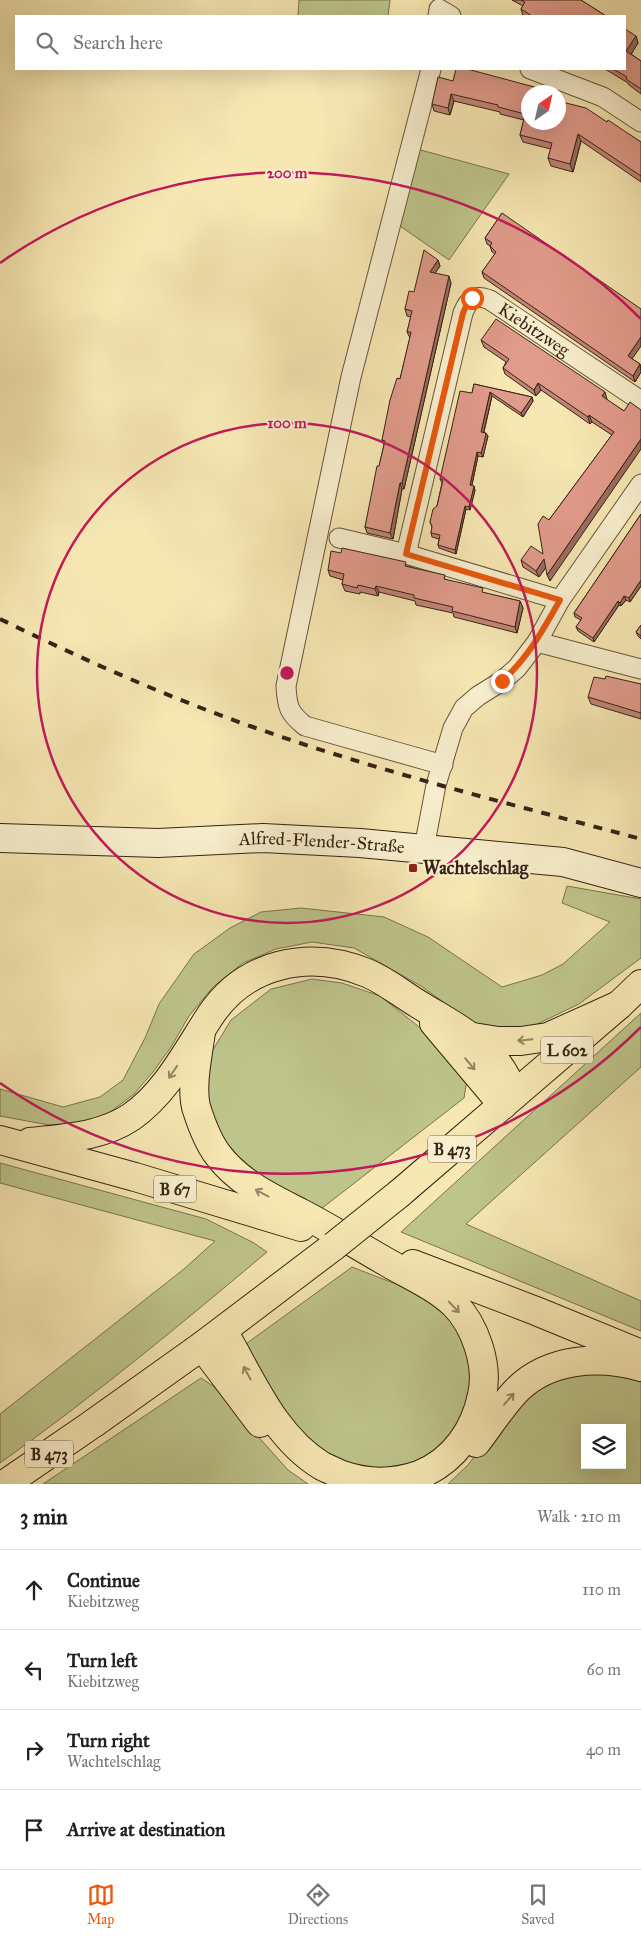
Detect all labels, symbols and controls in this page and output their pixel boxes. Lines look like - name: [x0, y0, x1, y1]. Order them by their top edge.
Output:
- search box: [15, 15, 626, 70]
- icon: search: [33, 29, 61, 57]
- text: Search here: [73, 31, 163, 54]
- north arrow: [521, 85, 566, 130]
- text: 200 m: [267, 164, 308, 182]
- route start: [461, 287, 484, 310]
- street label: Kiebitzweg: [494, 298, 574, 362]
- text: 100 m: [267, 414, 307, 432]
- centre of rings: [278, 664, 296, 682]
- route end: [491, 670, 514, 693]
- street label: Alfred-Flender-Straße: [237, 827, 406, 858]
- place label: Wachtelschlag: [423, 857, 529, 880]
- marker: Wachtelschlag: [407, 862, 419, 874]
- one-way arrow: [517, 1035, 533, 1045]
- road number: L 602: [541, 1036, 593, 1064]
- one-way arrow: [464, 1058, 476, 1071]
- one-way arrow: [168, 1065, 178, 1079]
- road number: B 473: [428, 1136, 476, 1162]
- road number: B 67: [154, 1176, 196, 1202]
- one-way arrow: [255, 1188, 270, 1198]
- one-way arrow: [448, 1300, 460, 1313]
- one-way arrow: [242, 1366, 252, 1381]
- one-way arrow: [503, 1393, 515, 1406]
- map controls: [581, 1424, 626, 1469]
- button: layers: [581, 1424, 626, 1469]
- road number: B 473: [25, 1440, 73, 1468]
- text: 3 min: [20, 1504, 68, 1530]
- text: Walk · 210 m: [537, 1507, 621, 1526]
- text: Continue: [67, 1569, 140, 1592]
- icon: ahead: [20, 1576, 48, 1604]
- text: 110 m: [582, 1580, 621, 1599]
- text: Kiebitzweg: [67, 1592, 139, 1611]
- text: Turn left: [67, 1649, 137, 1672]
- icon: left: [20, 1656, 48, 1684]
- text: 60 m: [587, 1660, 621, 1679]
- text: Kiebitzweg: [67, 1672, 139, 1691]
- text: Turn right: [67, 1729, 150, 1752]
- icon: right: [20, 1736, 48, 1764]
- text: 40 m: [586, 1740, 621, 1759]
- text: Wachtelschlag: [67, 1752, 160, 1771]
- icon: arrive: [20, 1816, 48, 1844]
- text: Arrive at destination: [67, 1818, 225, 1841]
- tab: Map: [87, 1881, 115, 1928]
- tab: Directions: [288, 1881, 348, 1928]
- tab: Saved: [521, 1881, 554, 1928]

